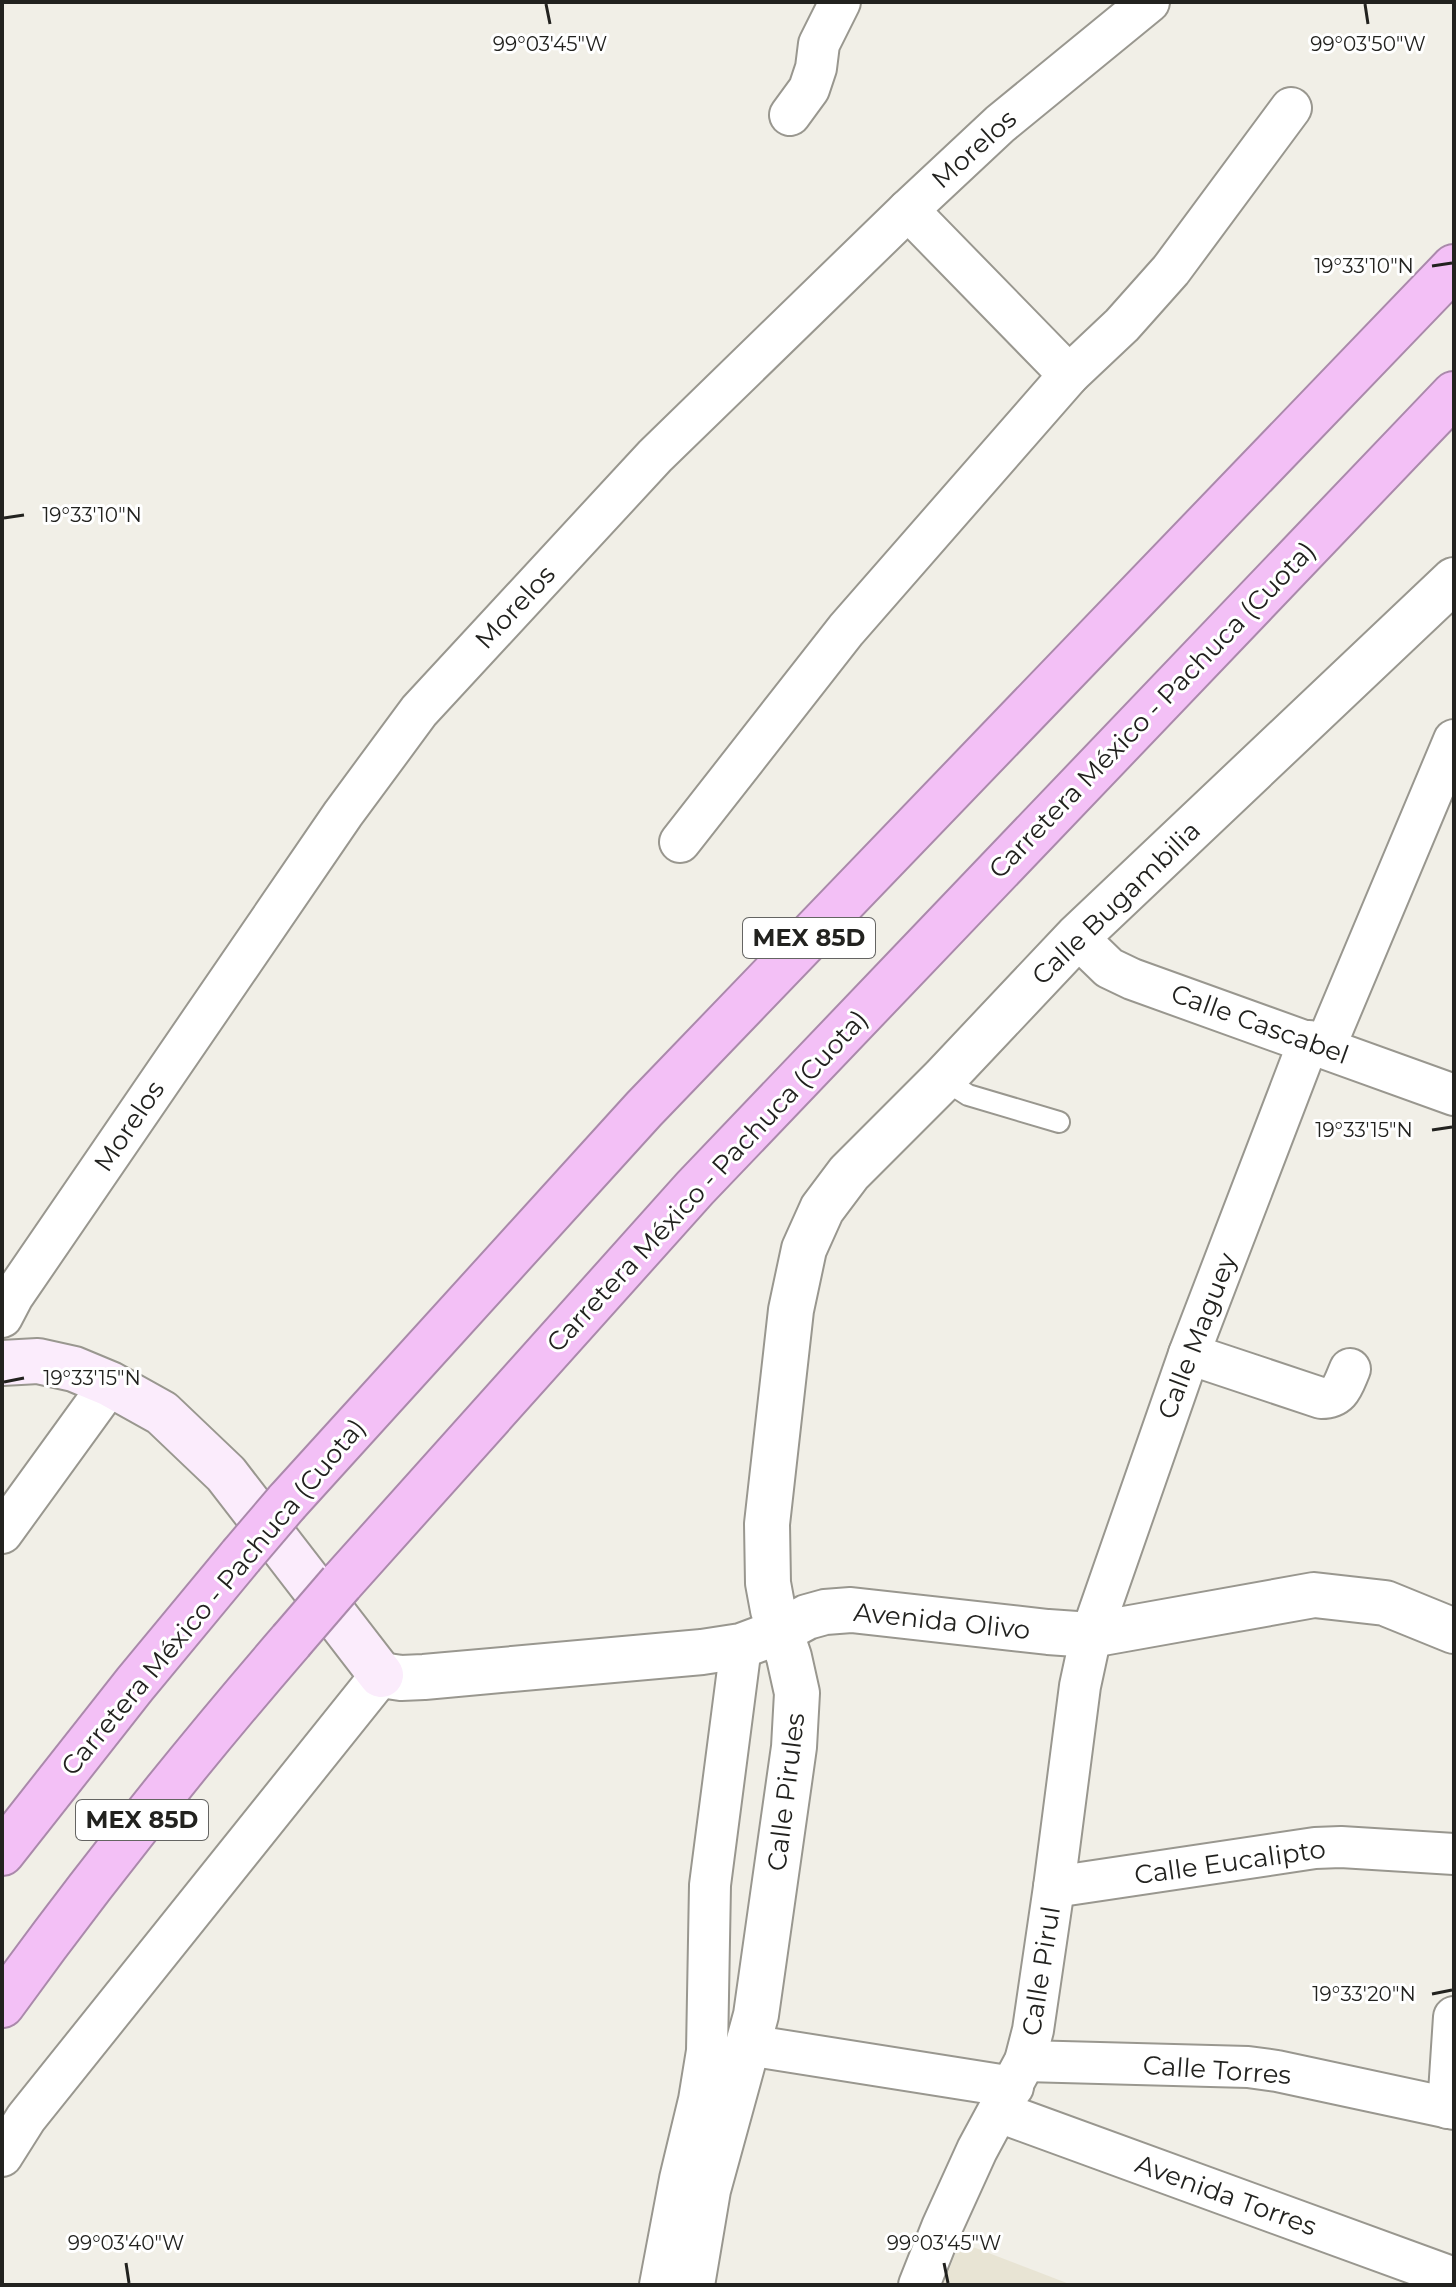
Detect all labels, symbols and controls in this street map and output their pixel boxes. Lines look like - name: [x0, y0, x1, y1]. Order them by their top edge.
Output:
- text: 99°03'45"W: [493, 32, 607, 56]
- text: 99°03'50"W: [1310, 32, 1426, 56]
- street label: Morelos: [925, 103, 1023, 195]
- text: 19°33'10"N: [1314, 254, 1414, 278]
- text: 19°33'10"N: [42, 503, 142, 527]
- street label: Carretera México - Pachuca (Cuota): [982, 535, 1322, 885]
- street label: Morelos: [468, 558, 562, 656]
- street label: Calle Bugambilia: [1025, 814, 1207, 992]
- road number: MEX 85D: [743, 918, 875, 958]
- street label: Calle Cascabel: [1167, 977, 1353, 1071]
- street label: Carretera México - Pachuca (Cuota): [540, 1003, 874, 1359]
- street label: Morelos: [87, 1074, 171, 1178]
- text: 19°33'15"N: [1315, 1118, 1413, 1142]
- street label: Calle Maguey: [1151, 1248, 1244, 1424]
- text: 19°33'15"N: [43, 1366, 141, 1390]
- street label: Carretera México - Pachuca (Cuota): [54, 1412, 372, 1782]
- street label: Avenida Olivo: [852, 1596, 1032, 1646]
- street label: Calle Pirules: [760, 1711, 812, 1873]
- road number: MEX 85D: [76, 1800, 208, 1840]
- street label: Calle Eucalipto: [1132, 1833, 1328, 1891]
- street label: Calle Pirul: [1015, 1904, 1067, 2038]
- text: 19°33'20"N: [1312, 1982, 1416, 2006]
- street label: Calle Torres: [1142, 2049, 1292, 2091]
- street label: Avenida Torres: [1131, 2147, 1321, 2243]
- text: 99°03'40"W: [68, 2231, 184, 2255]
- text: 99°03'45"W: [887, 2231, 1001, 2255]

